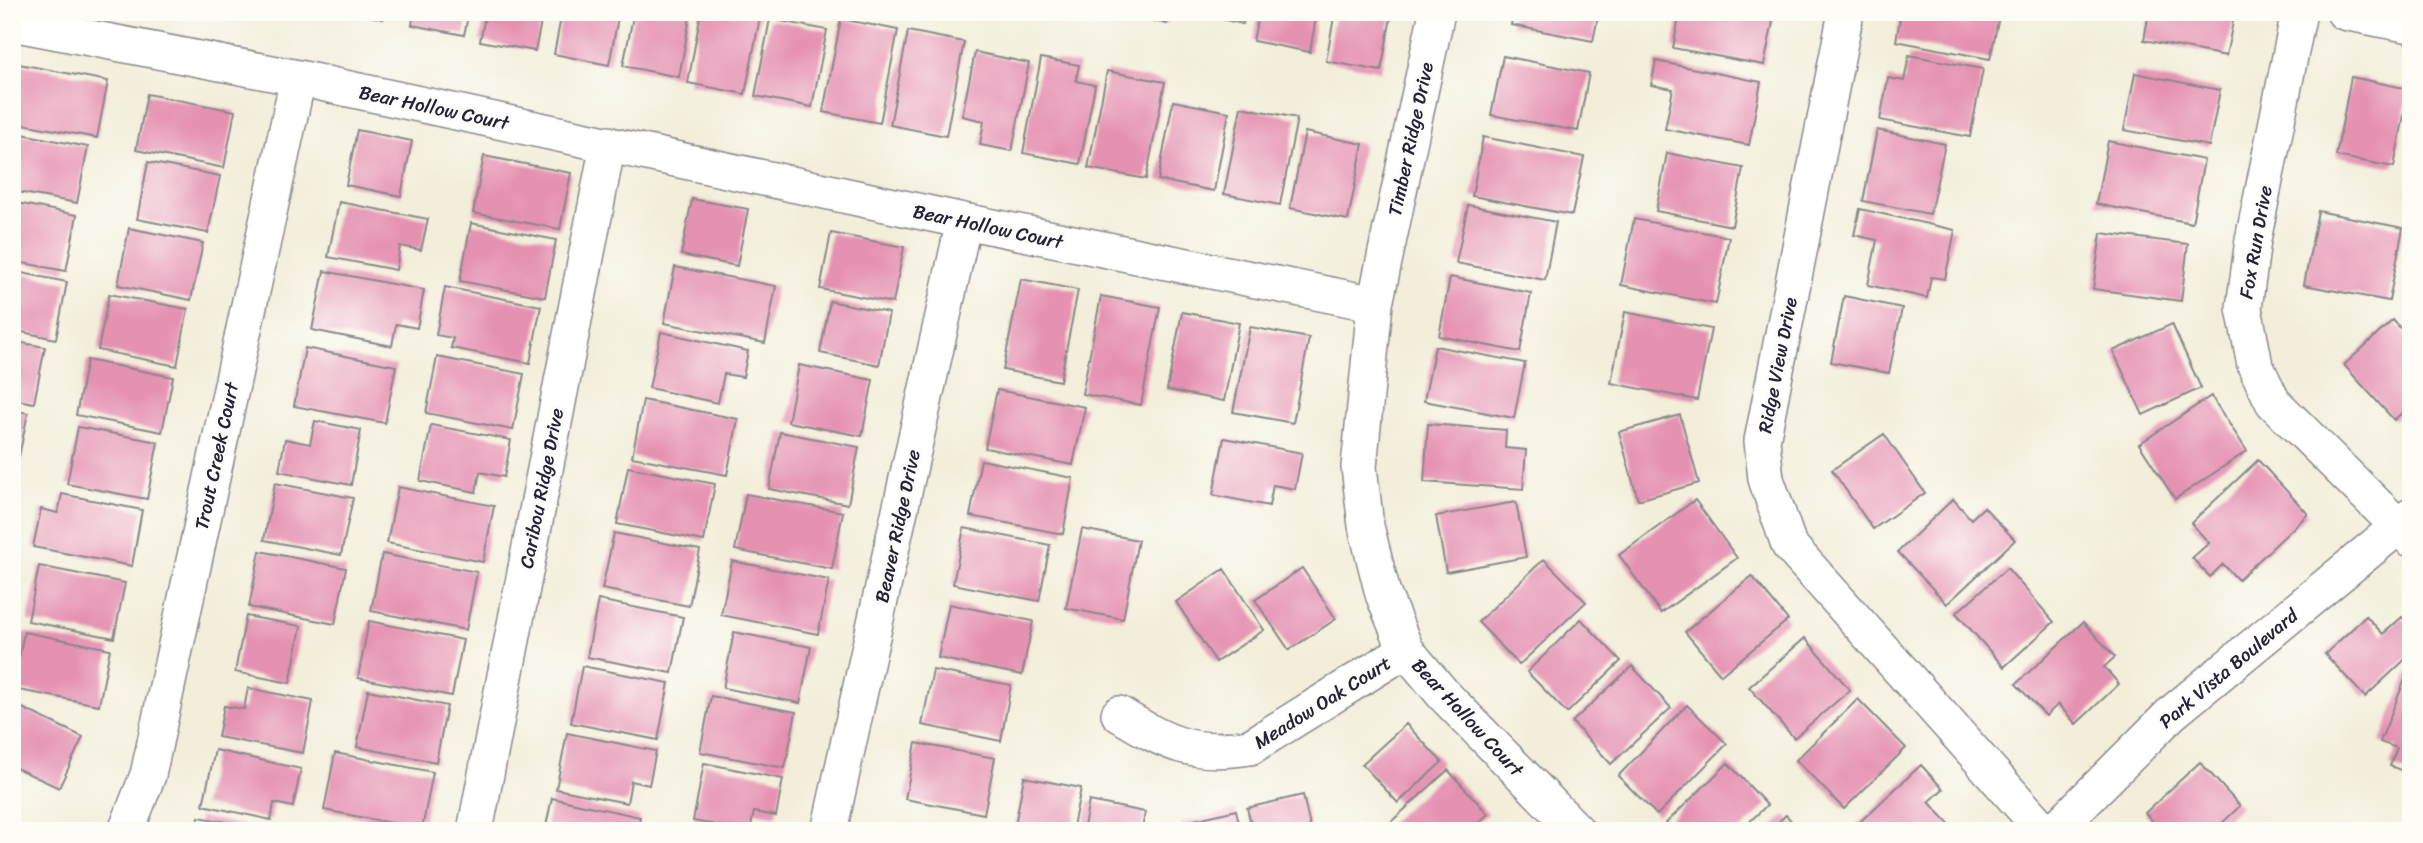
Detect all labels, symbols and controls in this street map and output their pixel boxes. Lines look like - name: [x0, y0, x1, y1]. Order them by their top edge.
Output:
- street label: Timber Ridge Drive: [1378, 59, 1443, 219]
- street label: Bear Hollow Court: [356, 75, 513, 140]
- street label: Fox Run Drive: [2229, 183, 2282, 301]
- street label: Bear Hollow Court: [910, 194, 1067, 259]
- street label: Ridge View Drive: [1748, 294, 1807, 436]
- street label: Trout Creek Court: [185, 378, 248, 533]
- street label: Caribou Ridge Drive: [510, 405, 573, 571]
- street label: Beaver Ridge Drive: [865, 446, 930, 606]
- street label: Park Vista Boulevard: [2151, 599, 2306, 737]
- street label: Meadow Oak Court: [1247, 647, 1398, 758]
- street label: Bear Hollow Court: [1404, 650, 1533, 785]

